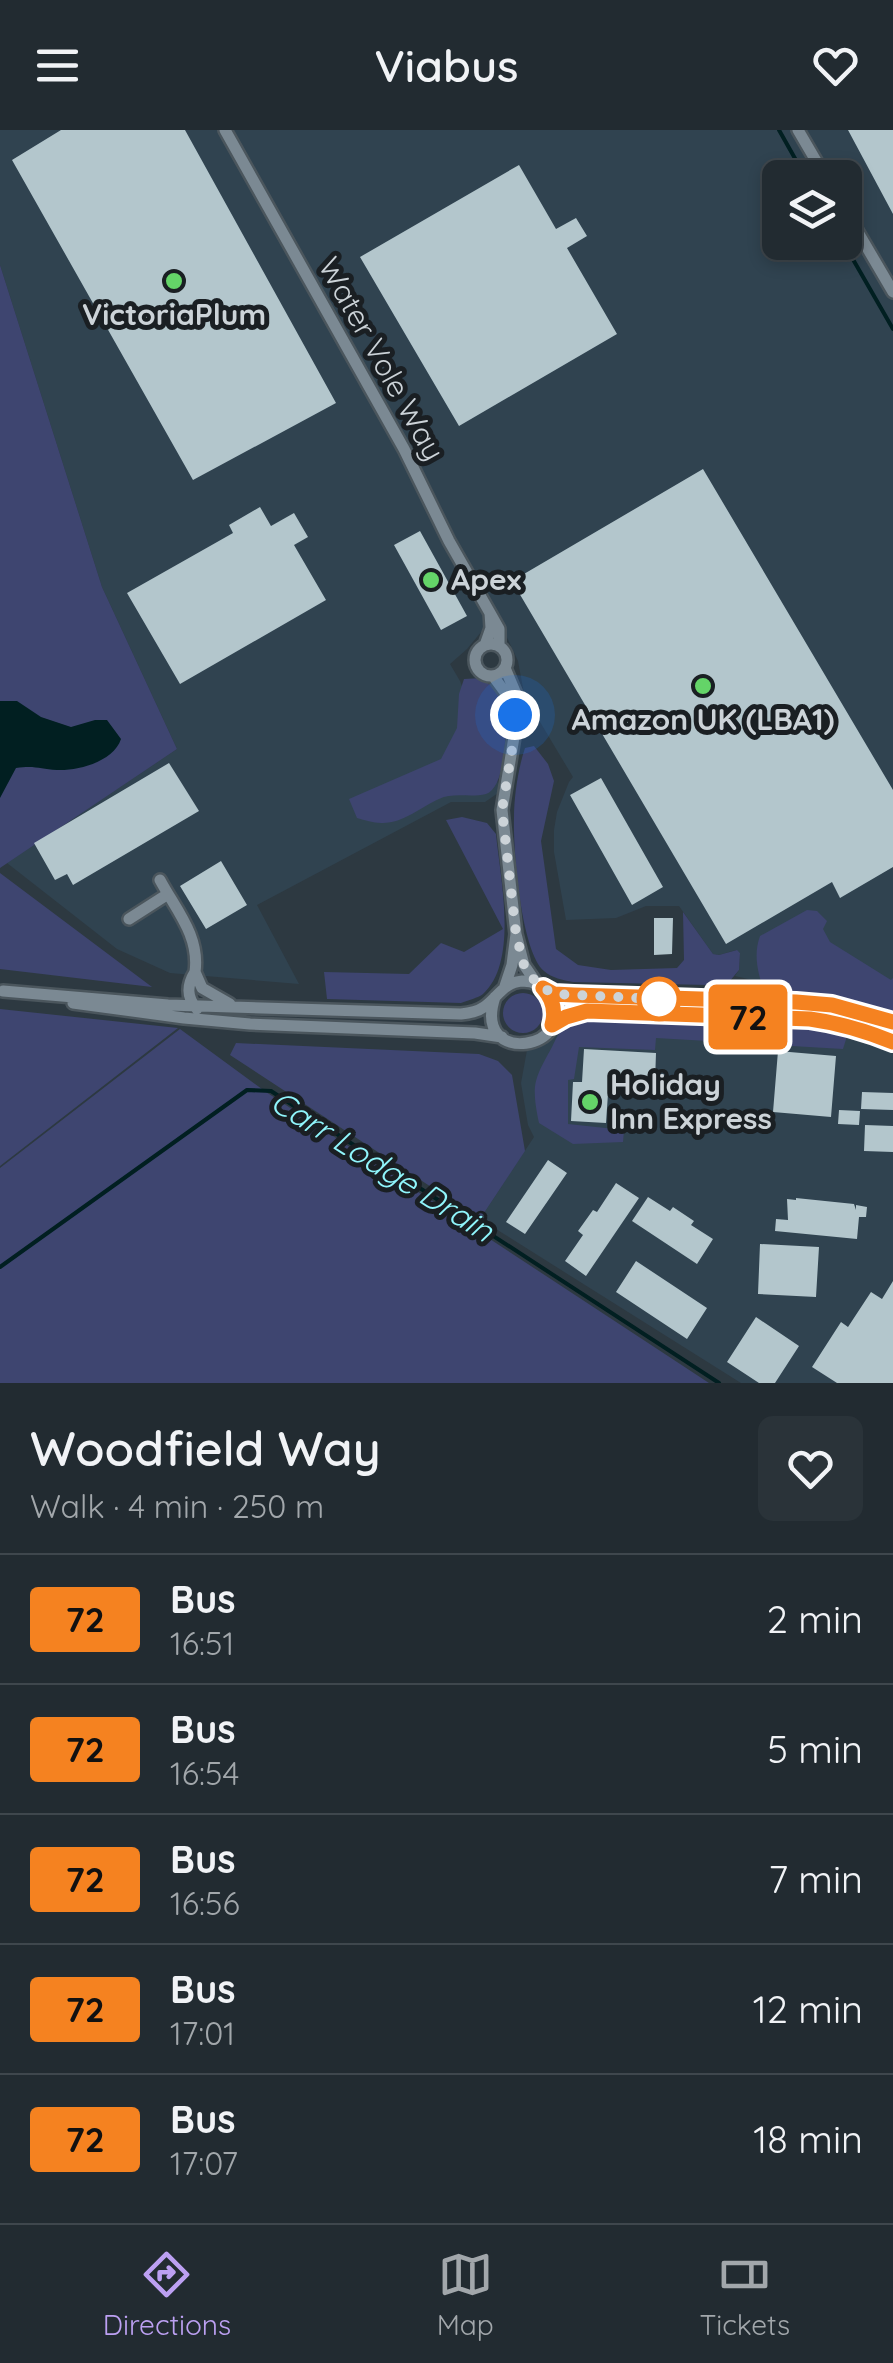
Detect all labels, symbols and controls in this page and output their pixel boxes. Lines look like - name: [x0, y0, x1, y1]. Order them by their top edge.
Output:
- text: Viabus: [374, 37, 519, 93]
- icon: menu: [30, 38, 85, 93]
- icon: heart: [808, 38, 863, 93]
- map controls: [762, 160, 862, 260]
- button: layers: [762, 160, 862, 260]
- street label: Water Vole Way: [310, 250, 453, 467]
- marker: VictoriaPlum: [163, 270, 185, 292]
- place label: VictoriaPlum: [82, 295, 266, 333]
- place label: Apex: [451, 560, 522, 598]
- marker: Apex: [420, 569, 442, 591]
- marker: Amazon UK (LBA1): [692, 675, 714, 697]
- your location: [490, 690, 540, 740]
- place label: Amazon UK (LBA1): [572, 700, 834, 738]
- unlabelled marker: [638, 978, 680, 1020]
- line badge: 72: [703, 984, 793, 1050]
- text: 72: [728, 995, 768, 1039]
- place label: Holiday Inn Express: [610, 1065, 772, 1137]
- water label: Carr Lodge Drain: [264, 1081, 503, 1251]
- marker: Holiday Inn Express: [579, 1091, 601, 1113]
- button: heart: [758, 1416, 863, 1521]
- text: Woodfield Way: [30, 1418, 381, 1478]
- text: Walk · 4 min · 250 m: [30, 1486, 324, 1526]
- text: Bus: [170, 1575, 236, 1623]
- text: 2 min: [767, 1595, 863, 1643]
- text: 72: [65, 1597, 105, 1641]
- text: 16:51: [170, 1623, 234, 1663]
- text: Bus: [170, 1705, 236, 1753]
- text: 5 min: [767, 1725, 863, 1773]
- text: 72: [65, 1727, 105, 1771]
- text: 16:54: [170, 1753, 239, 1793]
- text: Bus: [170, 1835, 236, 1883]
- text: 7 min: [768, 1855, 863, 1903]
- text: 72: [65, 1857, 105, 1901]
- text: 16:56: [170, 1883, 240, 1923]
- text: Bus: [170, 1965, 236, 2013]
- text: 12 min: [753, 1985, 863, 2033]
- text: 72: [65, 1987, 105, 2031]
- text: 17:01: [170, 2013, 235, 2053]
- text: Bus: [170, 2095, 236, 2143]
- text: 18 min: [753, 2115, 863, 2163]
- text: 72: [65, 2117, 105, 2161]
- text: 17:07: [170, 2143, 238, 2183]
- tab: Directions: [103, 2247, 231, 2342]
- tab: Map: [437, 2247, 494, 2342]
- tab: Tickets: [699, 2247, 790, 2342]

